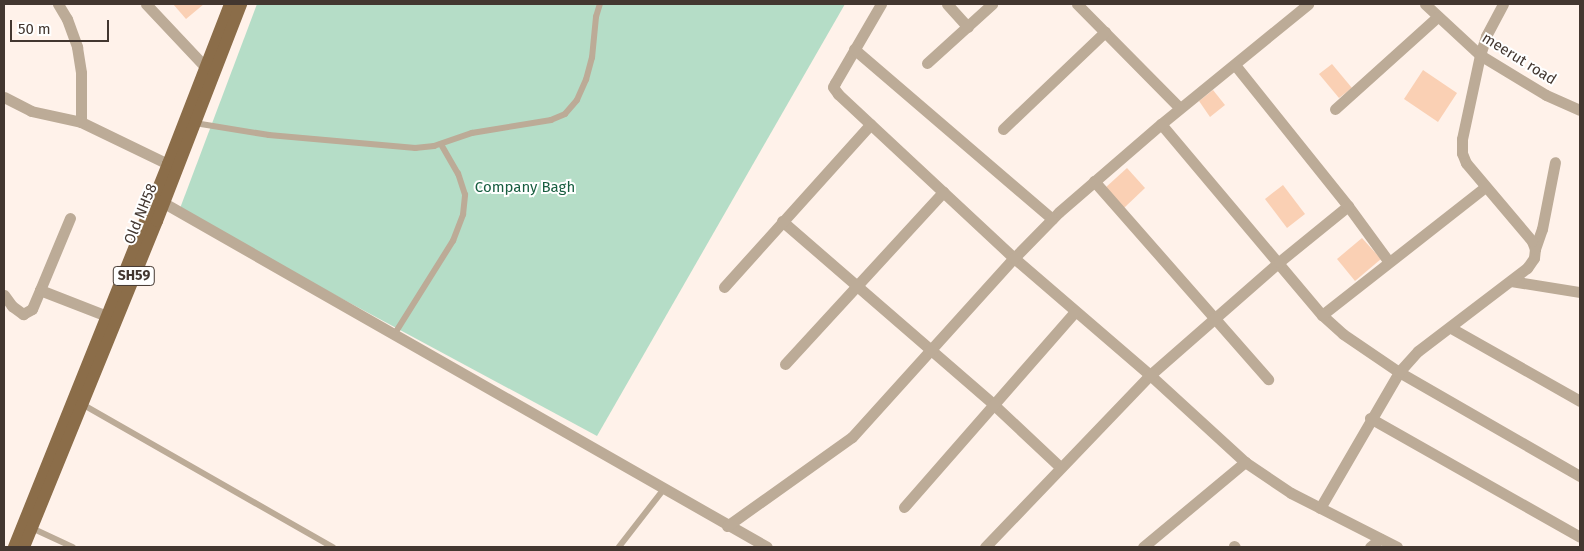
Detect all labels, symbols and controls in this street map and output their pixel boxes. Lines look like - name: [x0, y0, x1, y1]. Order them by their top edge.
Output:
- scale bar: [12, 10, 111, 42]
- text: 50 m: [18, 20, 51, 38]
- street label: meerut road: [1479, 29, 1559, 89]
- park label: Company Bagh: [475, 179, 575, 197]
- street label: Old NH58: [121, 181, 161, 247]
- road number: SH59: [113, 264, 155, 288]

